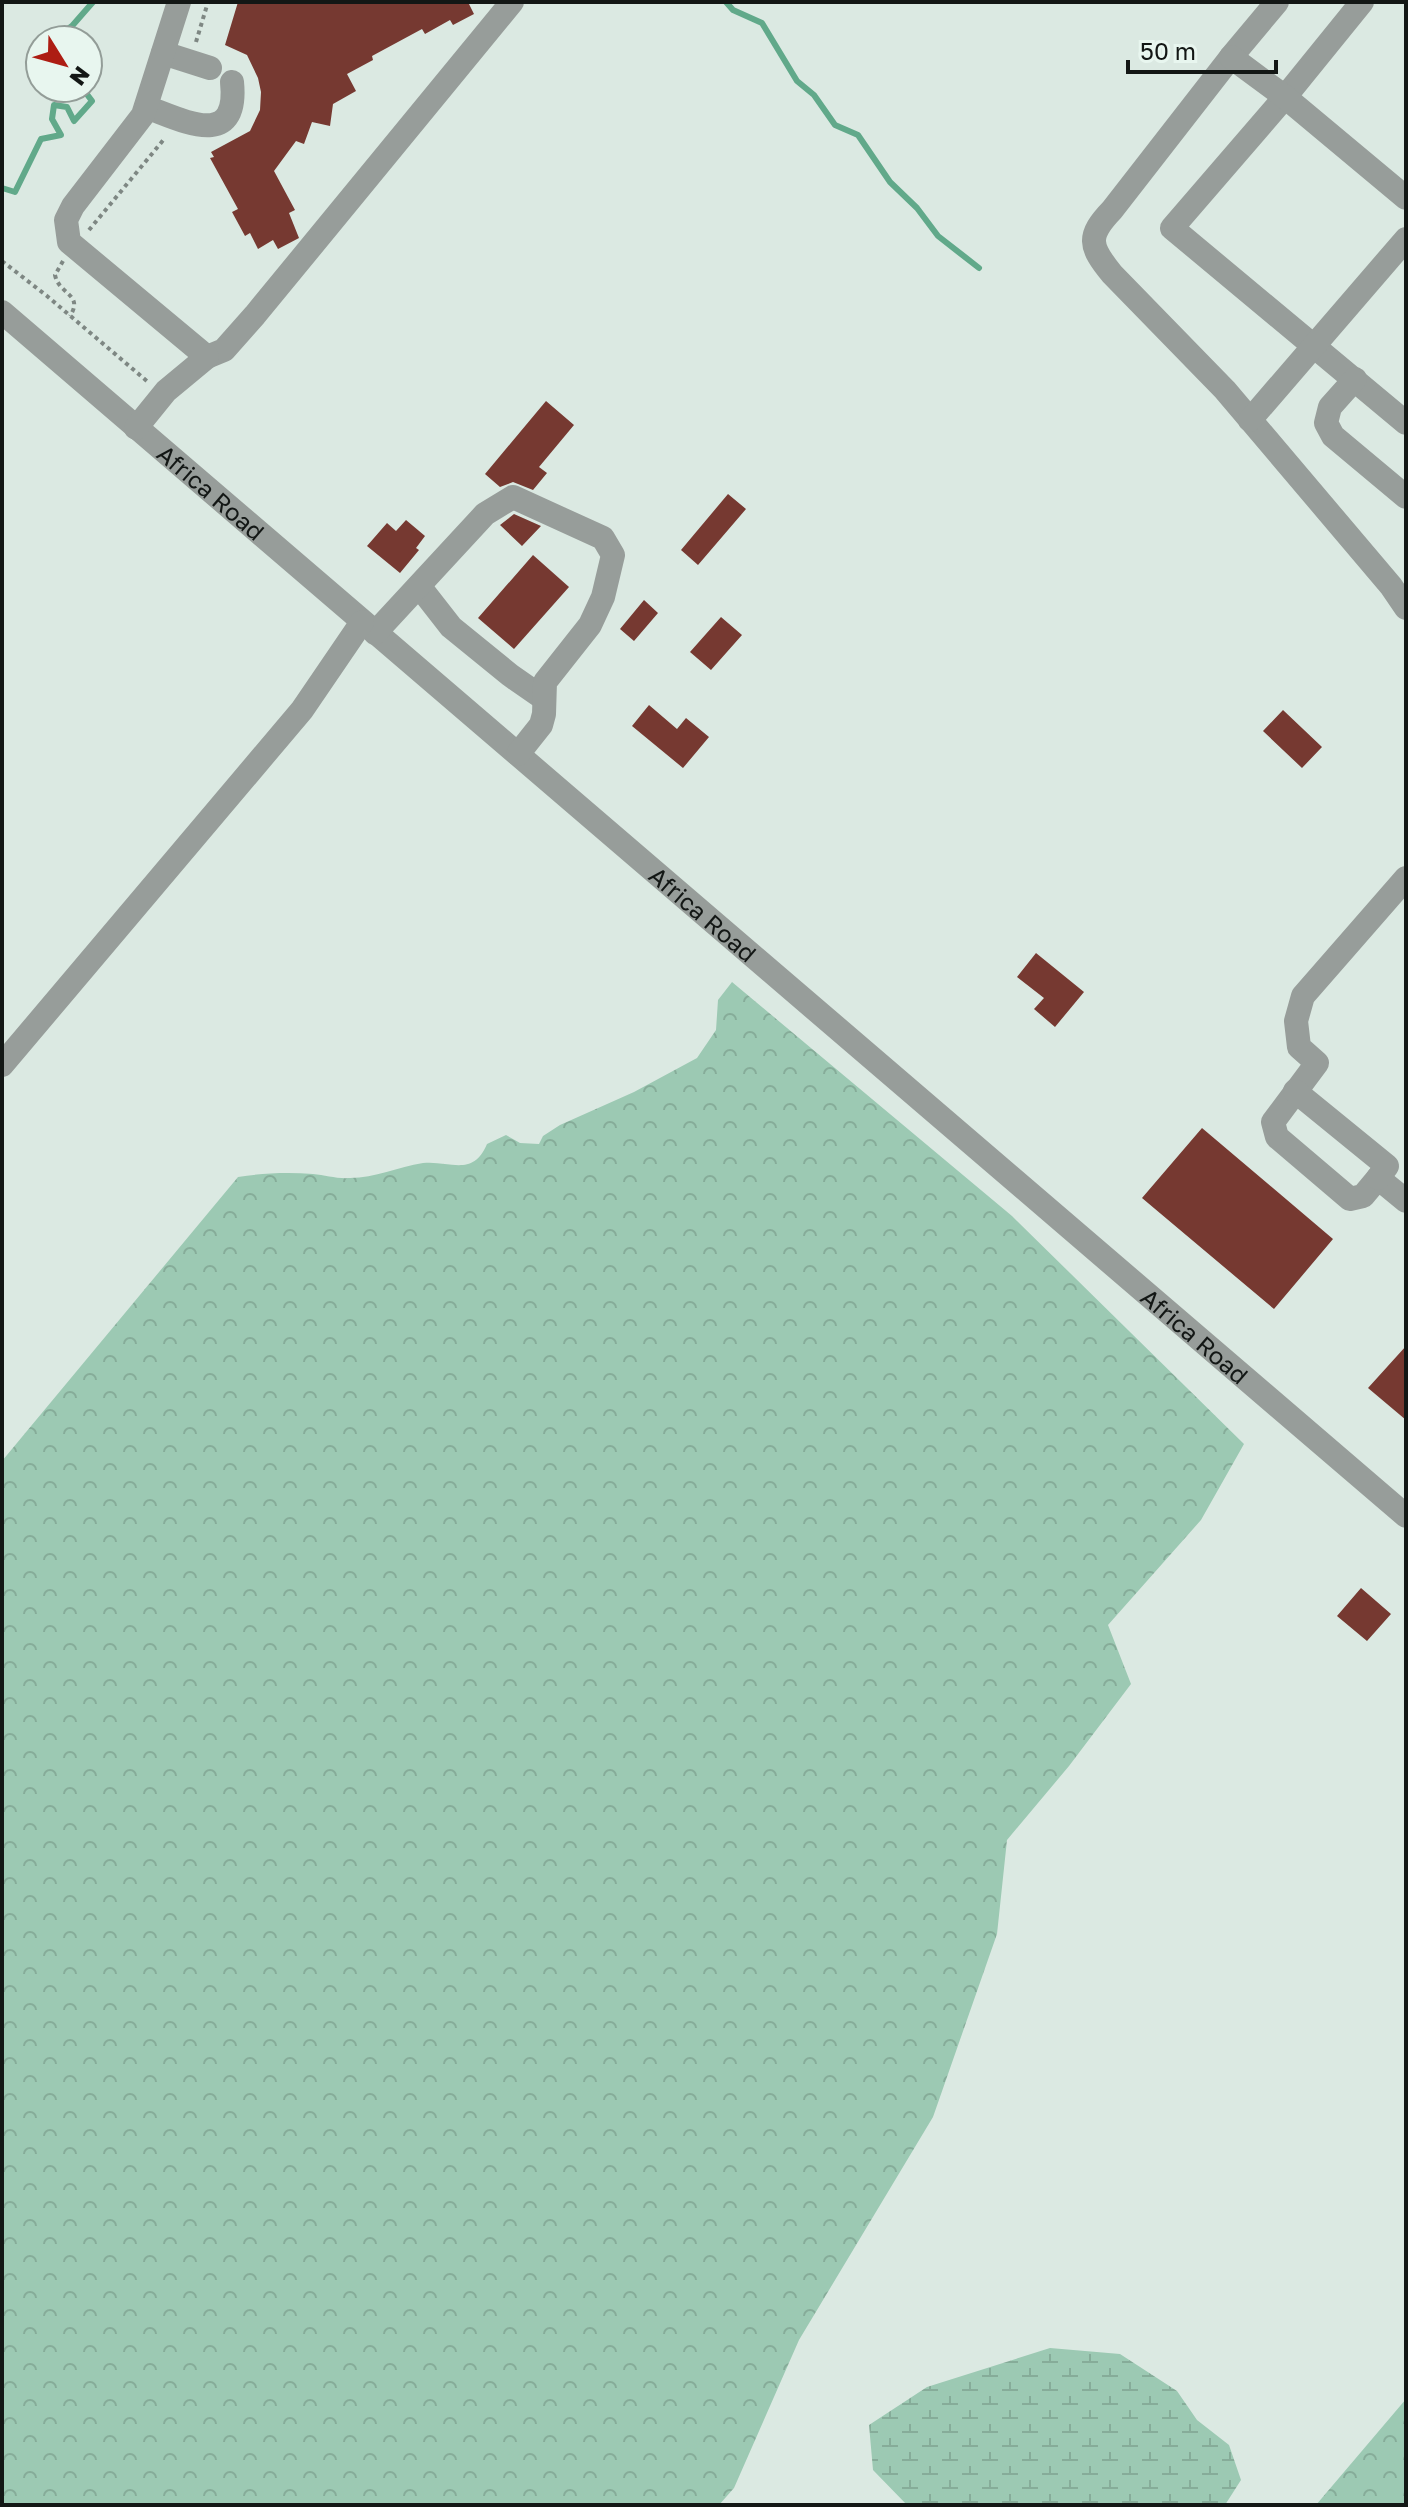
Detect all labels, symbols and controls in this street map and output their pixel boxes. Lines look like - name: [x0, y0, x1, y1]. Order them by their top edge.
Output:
- north arrow: [24, 24, 104, 104]
- scale bar: [1128, 24, 1276, 74]
- text: 50 m: [1140, 36, 1196, 65]
- text: N: [65, 62, 96, 91]
- street label: Africa Road: [152, 438, 271, 546]
- street label: Africa Road: [644, 860, 763, 967]
- street label: Africa Road: [1136, 1281, 1255, 1389]

